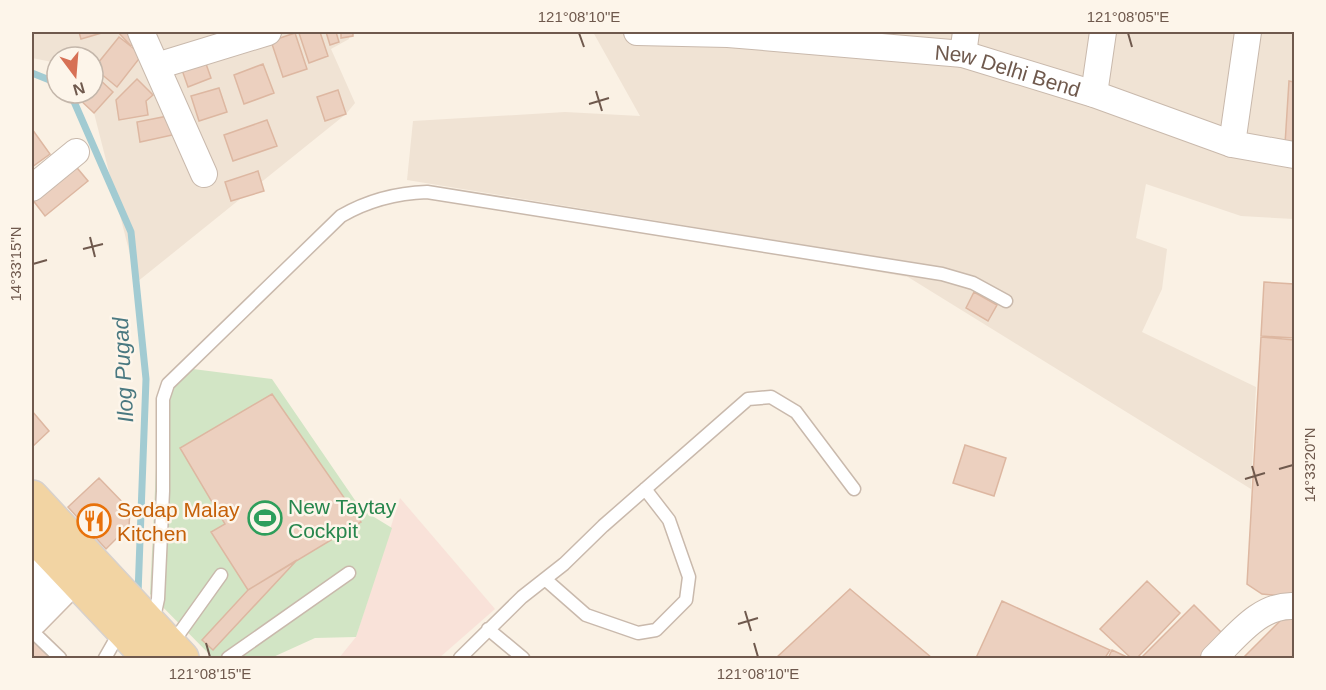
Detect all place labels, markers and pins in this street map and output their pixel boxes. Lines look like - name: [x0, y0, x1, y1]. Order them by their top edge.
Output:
- place label: New Taytay Cockpit: [288, 495, 397, 542]
- place label: Sedap Malay Kitchen: [117, 498, 240, 545]
- sports icon: New Taytay Cockpit: [247, 500, 283, 536]
- restaurant icon: Sedap Malay Kitchen: [76, 503, 112, 539]

